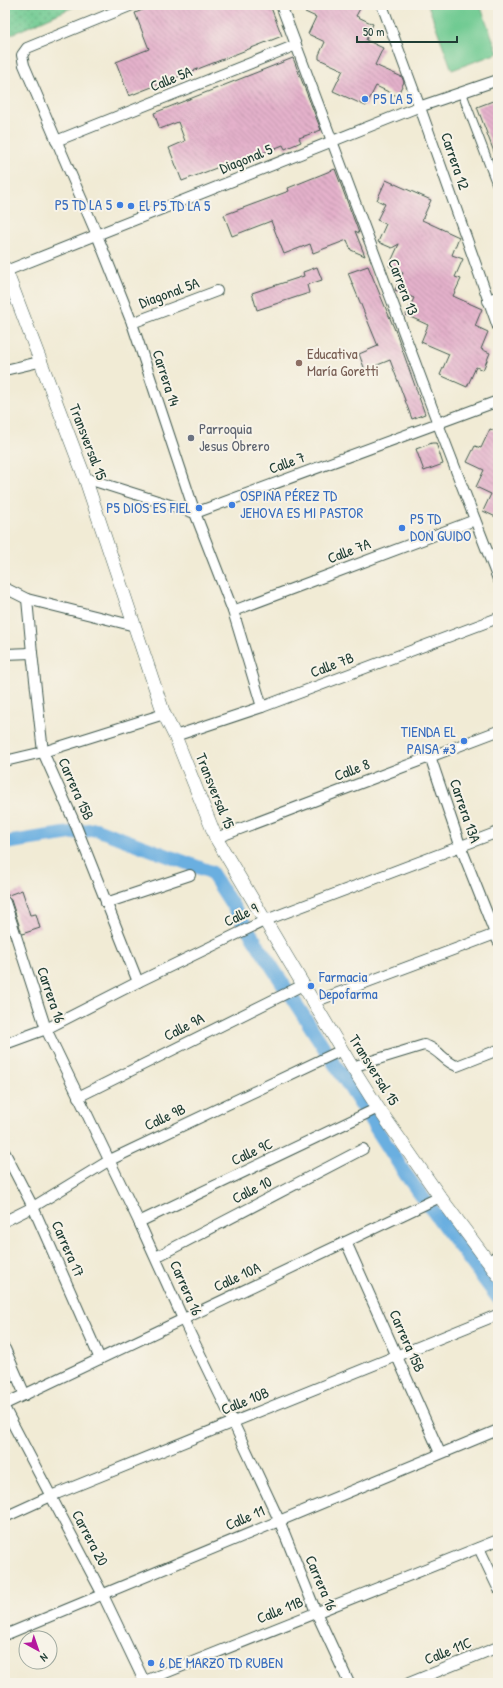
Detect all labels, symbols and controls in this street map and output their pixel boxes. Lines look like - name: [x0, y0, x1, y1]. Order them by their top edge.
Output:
- scale bar: [357, 18, 457, 44]
- text: 50 m: [363, 23, 384, 40]
- street label: Calle 5A: [147, 60, 196, 96]
- place label: P5 LA 5: [373, 88, 413, 109]
- marker: P5 LA 5: [360, 94, 370, 104]
- street label: Carrera 12: [436, 129, 475, 192]
- street label: Diagonal 5: [216, 138, 276, 179]
- place label: P5 TD LA 5: [55, 194, 113, 215]
- place label: El P5 TD LA 5: [139, 195, 211, 216]
- marker: P5 TD LA 5: [115, 200, 125, 210]
- marker: El P5 TD LA 5: [126, 201, 136, 211]
- street label: Carrera 13: [383, 256, 424, 318]
- street label: Diagonal 5A: [136, 272, 203, 313]
- place label: Educativa María Goretti: [307, 343, 379, 381]
- street label: Carrera 14: [148, 347, 186, 409]
- marker: Educativa María Goretti: [294, 358, 304, 368]
- street label: Transversal 15: [64, 401, 113, 483]
- place label: Parroquia Jesus Obrero: [199, 418, 270, 456]
- marker: Parroquia Jesus Obrero: [186, 433, 196, 443]
- street label: Calle 7: [266, 446, 308, 479]
- place label: OSPINA PÉREZ TD JEHOVA ES MI PASTOR: [240, 485, 363, 523]
- place label: P5 DIOS ES FIEL: [106, 497, 191, 518]
- marker: OSPINA PÉREZ TD JEHOVA ES MI PASTOR: [227, 500, 237, 510]
- marker: P5 DIOS ES FIEL: [194, 503, 204, 513]
- place label: P5 TD DON GUIDO: [410, 508, 471, 546]
- marker: P5 TD DON GUIDO: [397, 523, 407, 533]
- street label: Calle 7A: [324, 532, 374, 568]
- street label: Calle 7B: [307, 647, 357, 682]
- place label: TIENDA EL PAISA #3: [401, 721, 456, 759]
- marker: TIENDA EL PAISA #3: [459, 736, 469, 746]
- street label: Transversal 15: [191, 750, 240, 832]
- street label: Calle 8: [331, 753, 373, 786]
- street label: Carrera 15B: [53, 754, 99, 823]
- street label: Carrera 13A: [445, 776, 486, 846]
- street label: Calle 9: [220, 897, 262, 932]
- street label: Carrera 16: [32, 964, 71, 1026]
- place label: Farmacia Depofarma: [318, 966, 378, 1004]
- marker: Farmacia Depofarma: [306, 981, 316, 991]
- street label: Calle 9A: [160, 1007, 208, 1046]
- street label: Transversal 15: [344, 1030, 405, 1110]
- street label: Calle 9B: [141, 1098, 189, 1135]
- street label: Calle 9C: [228, 1133, 276, 1170]
- street label: Calle 10: [228, 1171, 276, 1208]
- street label: Carrera 17: [47, 1217, 90, 1280]
- street label: Calle 10A: [210, 1256, 264, 1297]
- street label: Carrera 16: [165, 1257, 208, 1319]
- street label: Carrera 15B: [384, 1306, 430, 1375]
- street label: Calle 10B: [218, 1381, 272, 1420]
- street label: Calle 11: [222, 1500, 268, 1535]
- street label: Carrera 20: [67, 1506, 114, 1570]
- street label: Carrera 16: [300, 1552, 342, 1614]
- street label: Calle 11B: [253, 1591, 306, 1628]
- north arrow: [18, 1630, 58, 1670]
- street label: Calle 11C: [421, 1632, 475, 1669]
- text: N: [38, 1650, 51, 1665]
- place label: 6 DE MARZO TD RUBEN: [159, 1652, 283, 1673]
- marker: 6 DE MARZO TD RUBEN: [146, 1658, 156, 1668]

